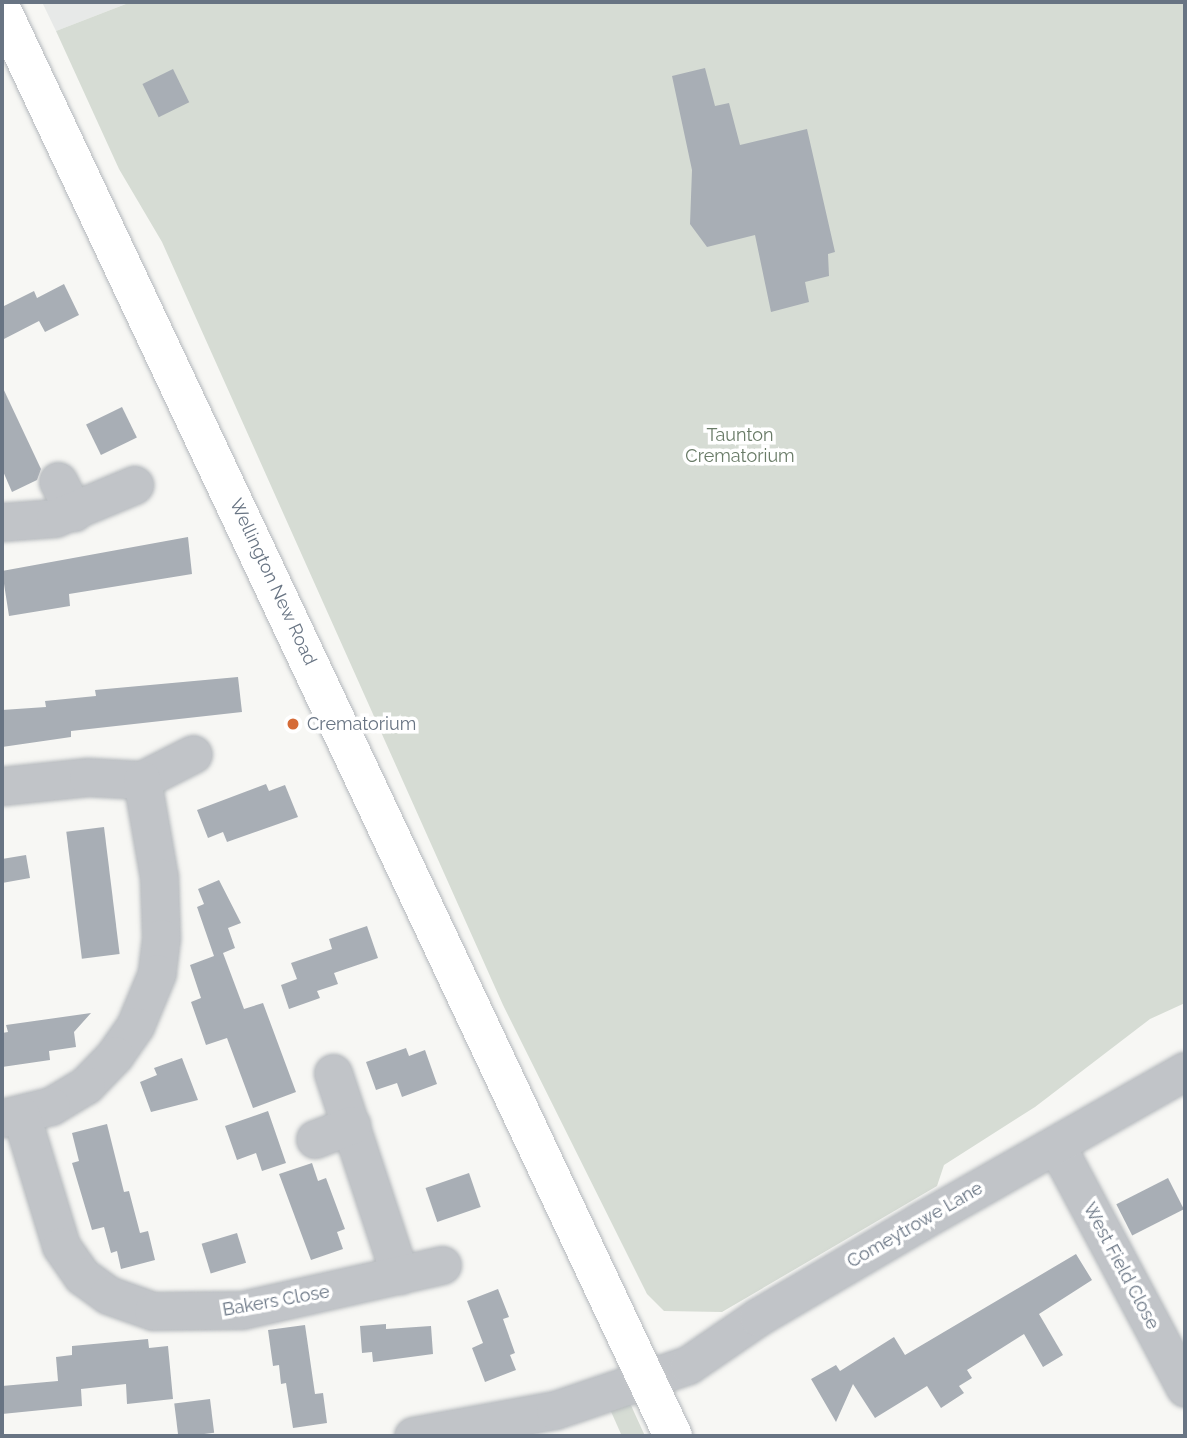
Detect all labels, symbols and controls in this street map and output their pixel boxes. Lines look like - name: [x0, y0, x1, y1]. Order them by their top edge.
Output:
- park label: Taunton Crematorium: [685, 425, 795, 467]
- street label: Wellington New Road: [225, 495, 321, 669]
- place label: Crematorium: [307, 713, 416, 735]
- marker: Crematorium: [285, 716, 301, 732]
- street label: Comeytrowe Lane: [843, 1177, 987, 1273]
- street label: West Field Close: [1078, 1199, 1164, 1333]
- street label: Bakers Close: [221, 1281, 331, 1321]

